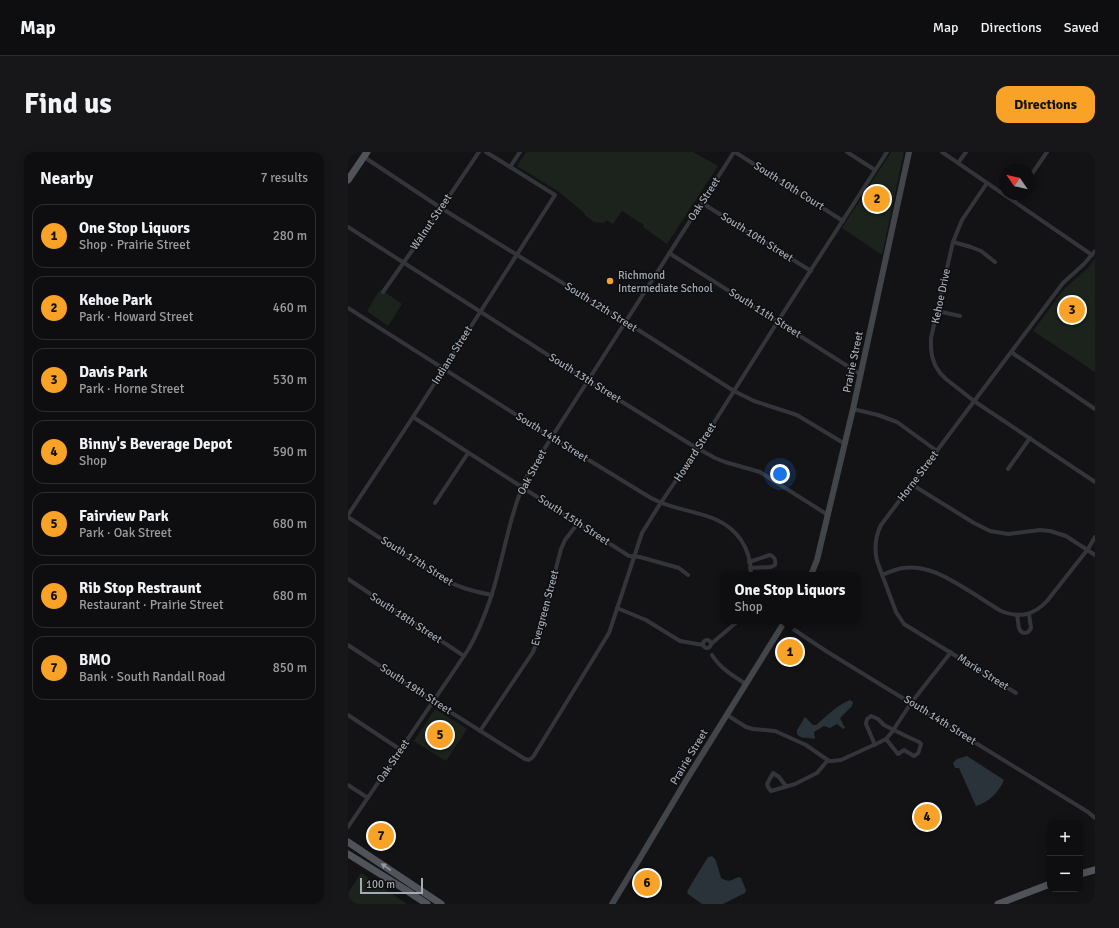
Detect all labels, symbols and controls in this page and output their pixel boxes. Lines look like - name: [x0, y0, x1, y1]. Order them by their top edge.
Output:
- text: Map: [20, 16, 56, 40]
- text: Map: [933, 19, 959, 36]
- text: Directions: [981, 19, 1042, 36]
- text: Saved: [1064, 19, 1099, 36]
- button: Directions: [996, 86, 1095, 123]
- text: Find us: [24, 87, 112, 121]
- street label: South 10th Court: [751, 159, 827, 213]
- north arrow: [999, 164, 1035, 200]
- text: Nearby: [40, 168, 93, 189]
- text: 7 results: [260, 170, 308, 186]
- street label: Oak Street: [685, 175, 723, 223]
- pin: 2: [864, 184, 890, 214]
- street label: Walnut Street: [408, 191, 455, 252]
- street label: South 10th Street: [718, 210, 796, 265]
- text: One Stop Liquors: [79, 219, 190, 237]
- text: 1: [50, 228, 58, 244]
- text: 280 m: [273, 228, 307, 244]
- text: Shop · Prairie Street: [79, 237, 190, 253]
- street label: Kehoe Drive: [929, 267, 953, 325]
- place label: Richmond Intermediate School: [618, 269, 713, 295]
- marker: Richmond Intermediate School: [605, 276, 615, 286]
- street label: South 12th Street: [562, 280, 640, 335]
- street label: South 11th Street: [726, 286, 804, 341]
- text: Kehoe Park: [79, 291, 152, 309]
- pin: 3: [1059, 295, 1085, 325]
- text: 2: [50, 300, 58, 316]
- text: 460 m: [273, 300, 307, 316]
- text: Park · Howard Street: [79, 309, 193, 325]
- street label: Indiana Street: [429, 323, 475, 387]
- street label: Prairie Street: [840, 330, 866, 394]
- street label: South 13th Street: [546, 351, 624, 406]
- text: Davis Park: [79, 363, 148, 381]
- text: 3: [50, 372, 58, 388]
- text: 530 m: [273, 372, 307, 388]
- text: Park · Horne Street: [79, 381, 184, 397]
- street label: South 14th Street: [513, 410, 591, 465]
- street label: Howard Street: [671, 420, 719, 484]
- text: Binny's Beverage Depot: [79, 435, 232, 453]
- text: 4: [50, 444, 58, 460]
- text: 590 m: [273, 444, 307, 460]
- street label: Oak Street: [515, 447, 549, 497]
- street label: Horne Street: [895, 448, 941, 504]
- text: Shop: [79, 453, 107, 469]
- your location: [770, 464, 790, 484]
- street label: South 15th Street: [536, 492, 612, 548]
- text: Fairview Park: [79, 507, 169, 525]
- text: 5: [50, 516, 58, 532]
- text: 680 m: [273, 516, 307, 532]
- text: Park · Oak Street: [79, 525, 172, 541]
- street label: South 17th Street: [378, 534, 456, 589]
- street label: Evergreen Street: [529, 568, 561, 647]
- popup: [720, 572, 860, 624]
- text: Rib Stop Restraunt: [79, 579, 201, 597]
- text: One Stop Liquors: [735, 581, 845, 599]
- text: 6: [50, 588, 58, 604]
- text: 680 m: [273, 588, 307, 604]
- street label: South 18th Street: [368, 590, 444, 646]
- text: Restaurant · Prairie Street: [79, 597, 223, 613]
- text: Shop: [735, 599, 763, 615]
- pin: 1: [777, 637, 803, 667]
- text: BMO: [79, 651, 111, 669]
- street label: Marie Street: [955, 651, 1011, 693]
- text: 7: [50, 660, 58, 676]
- text: 850 m: [273, 660, 307, 676]
- street label: South 19th Street: [378, 661, 454, 717]
- text: Bank · South Randall Road: [79, 669, 225, 685]
- street label: South 14th Street: [901, 693, 979, 748]
- pin: 5: [427, 720, 453, 750]
- street label: Prairie Street: [667, 727, 711, 787]
- street label: Oak Street: [374, 737, 412, 785]
- pin: 4: [914, 802, 940, 832]
- map controls: [1047, 820, 1083, 892]
- button: +: [1047, 820, 1083, 856]
- pin: 7: [368, 821, 394, 851]
- button: −: [1047, 856, 1083, 892]
- one-way arrow: [380, 863, 391, 871]
- pin: 6: [634, 868, 660, 898]
- scale bar: [360, 876, 423, 895]
- text: 100 m: [366, 878, 395, 891]

